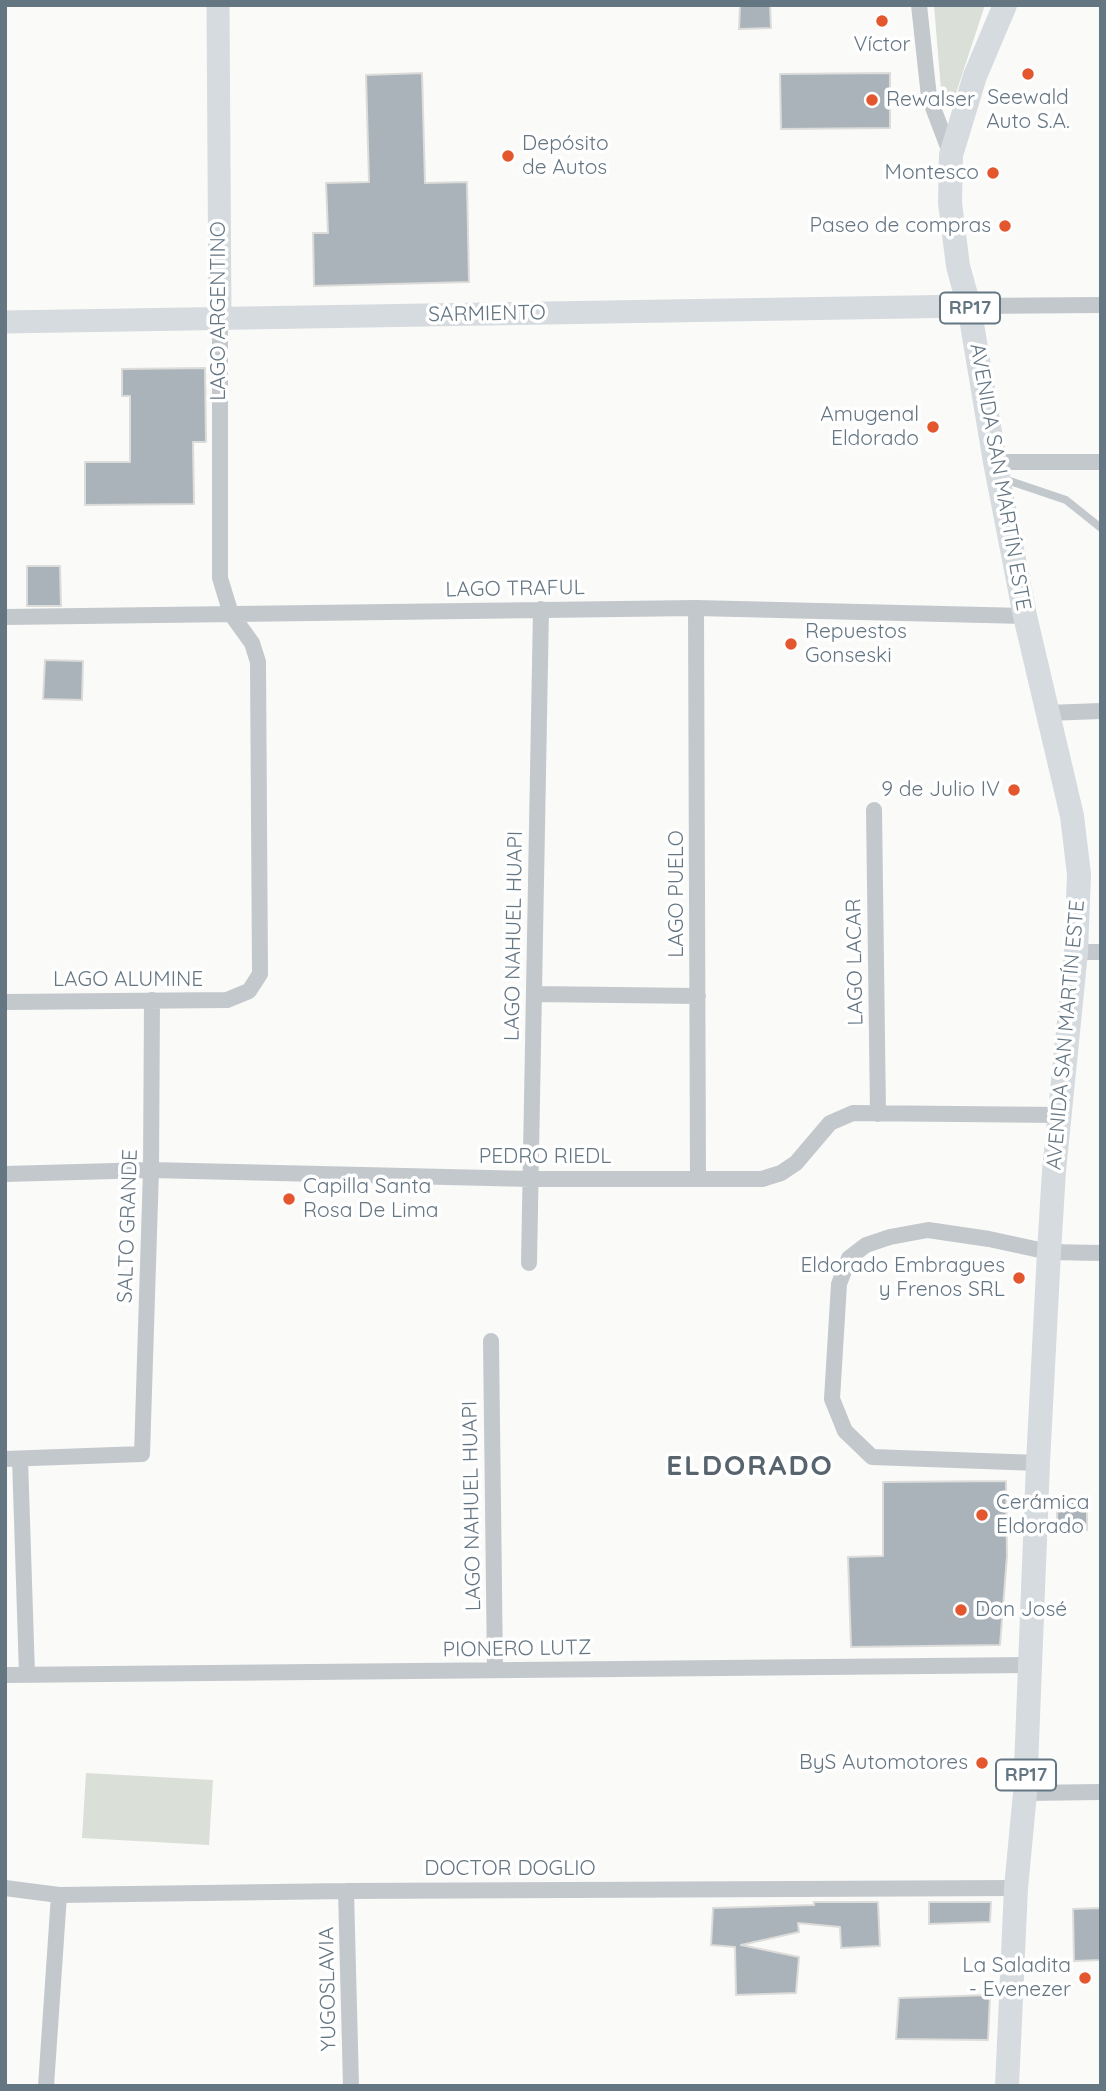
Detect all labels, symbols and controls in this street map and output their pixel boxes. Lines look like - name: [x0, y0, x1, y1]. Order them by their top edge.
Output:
- marker: Víctor: [874, 13, 890, 29]
- place label: Víctor: [853, 32, 911, 58]
- marker: Seewald Auto S.A.: [1020, 66, 1036, 82]
- place label: Seewald Auto S.A.: [986, 85, 1070, 135]
- place label: Rewalser: [886, 87, 975, 113]
- marker: Rewalser: [864, 92, 880, 108]
- place label: Depósito de Autos: [522, 131, 609, 181]
- marker: Depósito de Autos: [500, 148, 516, 164]
- place label: Montesco: [885, 160, 979, 186]
- marker: Montesco: [985, 165, 1001, 181]
- place label: Paseo de compras: [810, 213, 991, 239]
- marker: Paseo de compras: [997, 218, 1013, 234]
- street label: LAGO ARGENTINO: [206, 221, 232, 401]
- road number: RP17: [940, 292, 1000, 324]
- street label: SARMIENTO: [428, 300, 546, 328]
- street label: AVENIDA SAN MARTÍN ESTE: [964, 341, 1036, 613]
- place label: Amugenal Eldorado: [820, 402, 919, 452]
- marker: Amugenal Eldorado: [925, 419, 941, 435]
- street label: LAGO TRAFUL: [445, 575, 585, 603]
- place label: Repuestos Gonseski: [805, 619, 907, 669]
- marker: Repuestos Gonseski: [783, 636, 799, 652]
- place label: 9 de Julio IV: [881, 777, 1000, 803]
- marker: 9 de Julio IV: [1006, 782, 1022, 798]
- street label: LAGO PUELO: [664, 830, 690, 958]
- street label: LAGO NAHUEL HUAPI: [500, 831, 528, 1041]
- street label: LAGO LACAR: [841, 898, 869, 1026]
- street label: AVENIDA SAN MARTÍN ESTE: [1042, 899, 1090, 1171]
- street label: LAGO ALUMINE: [53, 967, 203, 993]
- street label: PEDRO RIEDL: [479, 1144, 611, 1170]
- street label: SALTO GRANDE: [113, 1149, 143, 1303]
- place label: Capilla Santa Rosa De Lima: [303, 1174, 439, 1224]
- marker: Capilla Santa Rosa De Lima: [281, 1191, 297, 1207]
- place label: Eldorado Embragues y Frenos SRL: [800, 1253, 1005, 1303]
- marker: Eldorado Embragues y Frenos SRL: [1011, 1270, 1027, 1286]
- street label: LAGO NAHUEL HUAPI: [458, 1401, 486, 1611]
- district label: ELDORADO: [667, 1450, 833, 1484]
- place label: Cerámica Eldorado: [996, 1490, 1089, 1540]
- marker: Cerámica Eldorado: [974, 1507, 990, 1523]
- place label: Don José: [975, 1597, 1067, 1623]
- marker: Don José: [953, 1602, 969, 1618]
- street label: PIONERO LUTZ: [442, 1635, 592, 1663]
- place label: ByS Automotores: [799, 1750, 968, 1776]
- marker: ByS Automotores: [974, 1755, 990, 1771]
- road number: RP17: [996, 1760, 1056, 1791]
- street label: DOCTOR DOGLIO: [424, 1856, 596, 1882]
- street label: YUGOSLAVIA: [314, 1926, 342, 2052]
- place label: La Saladita - Evenezer: [962, 1953, 1071, 2003]
- marker: La Saladita - Evenezer: [1077, 1970, 1093, 1986]

